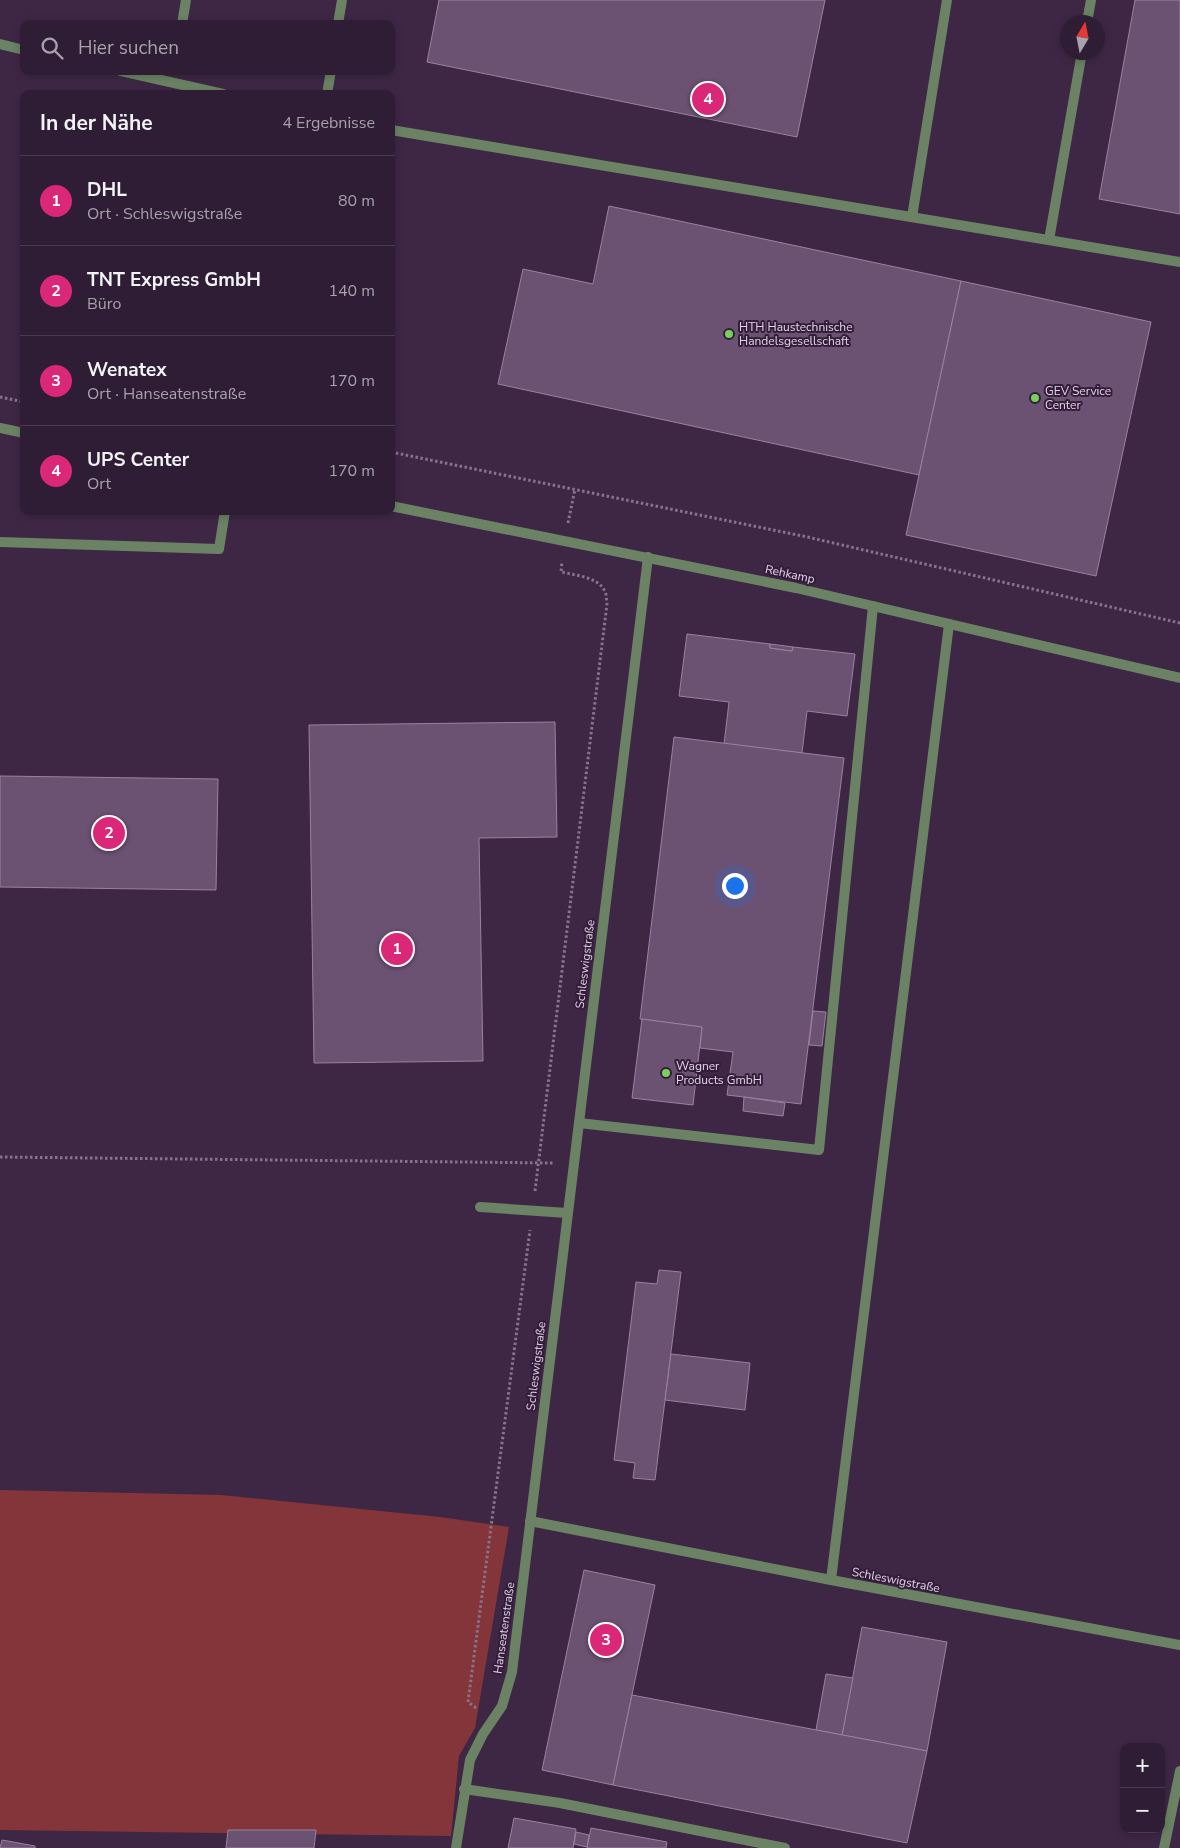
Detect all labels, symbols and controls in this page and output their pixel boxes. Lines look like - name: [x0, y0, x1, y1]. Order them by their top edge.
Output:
- north arrow: [1060, 15, 1105, 60]
- search box: [20, 20, 395, 75]
- icon: search: [38, 34, 66, 62]
- text: Hier suchen: [78, 35, 179, 61]
- pin: 4: [692, 80, 724, 118]
- text: In der Nähe: [40, 109, 153, 137]
- text: 4 Ergebnisse: [282, 112, 375, 134]
- text: DHL: [87, 177, 127, 203]
- text: 1: [51, 190, 61, 212]
- text: 80 m: [338, 190, 375, 212]
- text: Ort · Schleswigstraße: [87, 203, 242, 225]
- text: TNT Express GmbH: [87, 267, 261, 293]
- text: 2: [51, 280, 61, 302]
- text: 140 m: [328, 280, 375, 302]
- text: Büro: [87, 293, 121, 315]
- place label: HTH Haustechnische Handelsgesellschaft: [739, 319, 853, 349]
- marker: HTH Haustechnische Handelsgesellschaft: [723, 328, 735, 340]
- text: Wenatex: [87, 357, 167, 383]
- text: 3: [51, 370, 61, 392]
- text: 170 m: [328, 370, 375, 392]
- text: Ort · Hanseatenstraße: [87, 383, 246, 405]
- place label: GEV Service Center: [1045, 383, 1111, 413]
- marker: GEV Service Center: [1029, 392, 1041, 404]
- text: UPS Center: [87, 447, 189, 473]
- text: 4: [51, 460, 61, 482]
- text: 170 m: [328, 460, 375, 482]
- text: Ort: [87, 473, 111, 495]
- street label: Rehkamp: [764, 561, 816, 587]
- pin: 2: [93, 814, 125, 852]
- your location: [722, 873, 748, 899]
- street label: Schleswigstraße: [572, 919, 598, 1009]
- pin: 1: [381, 930, 413, 968]
- place label: Wagner Products GmbH: [676, 1058, 762, 1088]
- marker: Wagner Products GmbH: [660, 1067, 672, 1079]
- street label: Schleswigstraße: [523, 1321, 549, 1411]
- street label: Schleswigstraße: [851, 1564, 941, 1596]
- street label: Hanseatenstraße: [490, 1581, 518, 1675]
- pin: 3: [590, 1621, 622, 1659]
- map controls: [1120, 1743, 1165, 1833]
- button: +: [1120, 1743, 1165, 1788]
- button: −: [1120, 1788, 1165, 1833]

